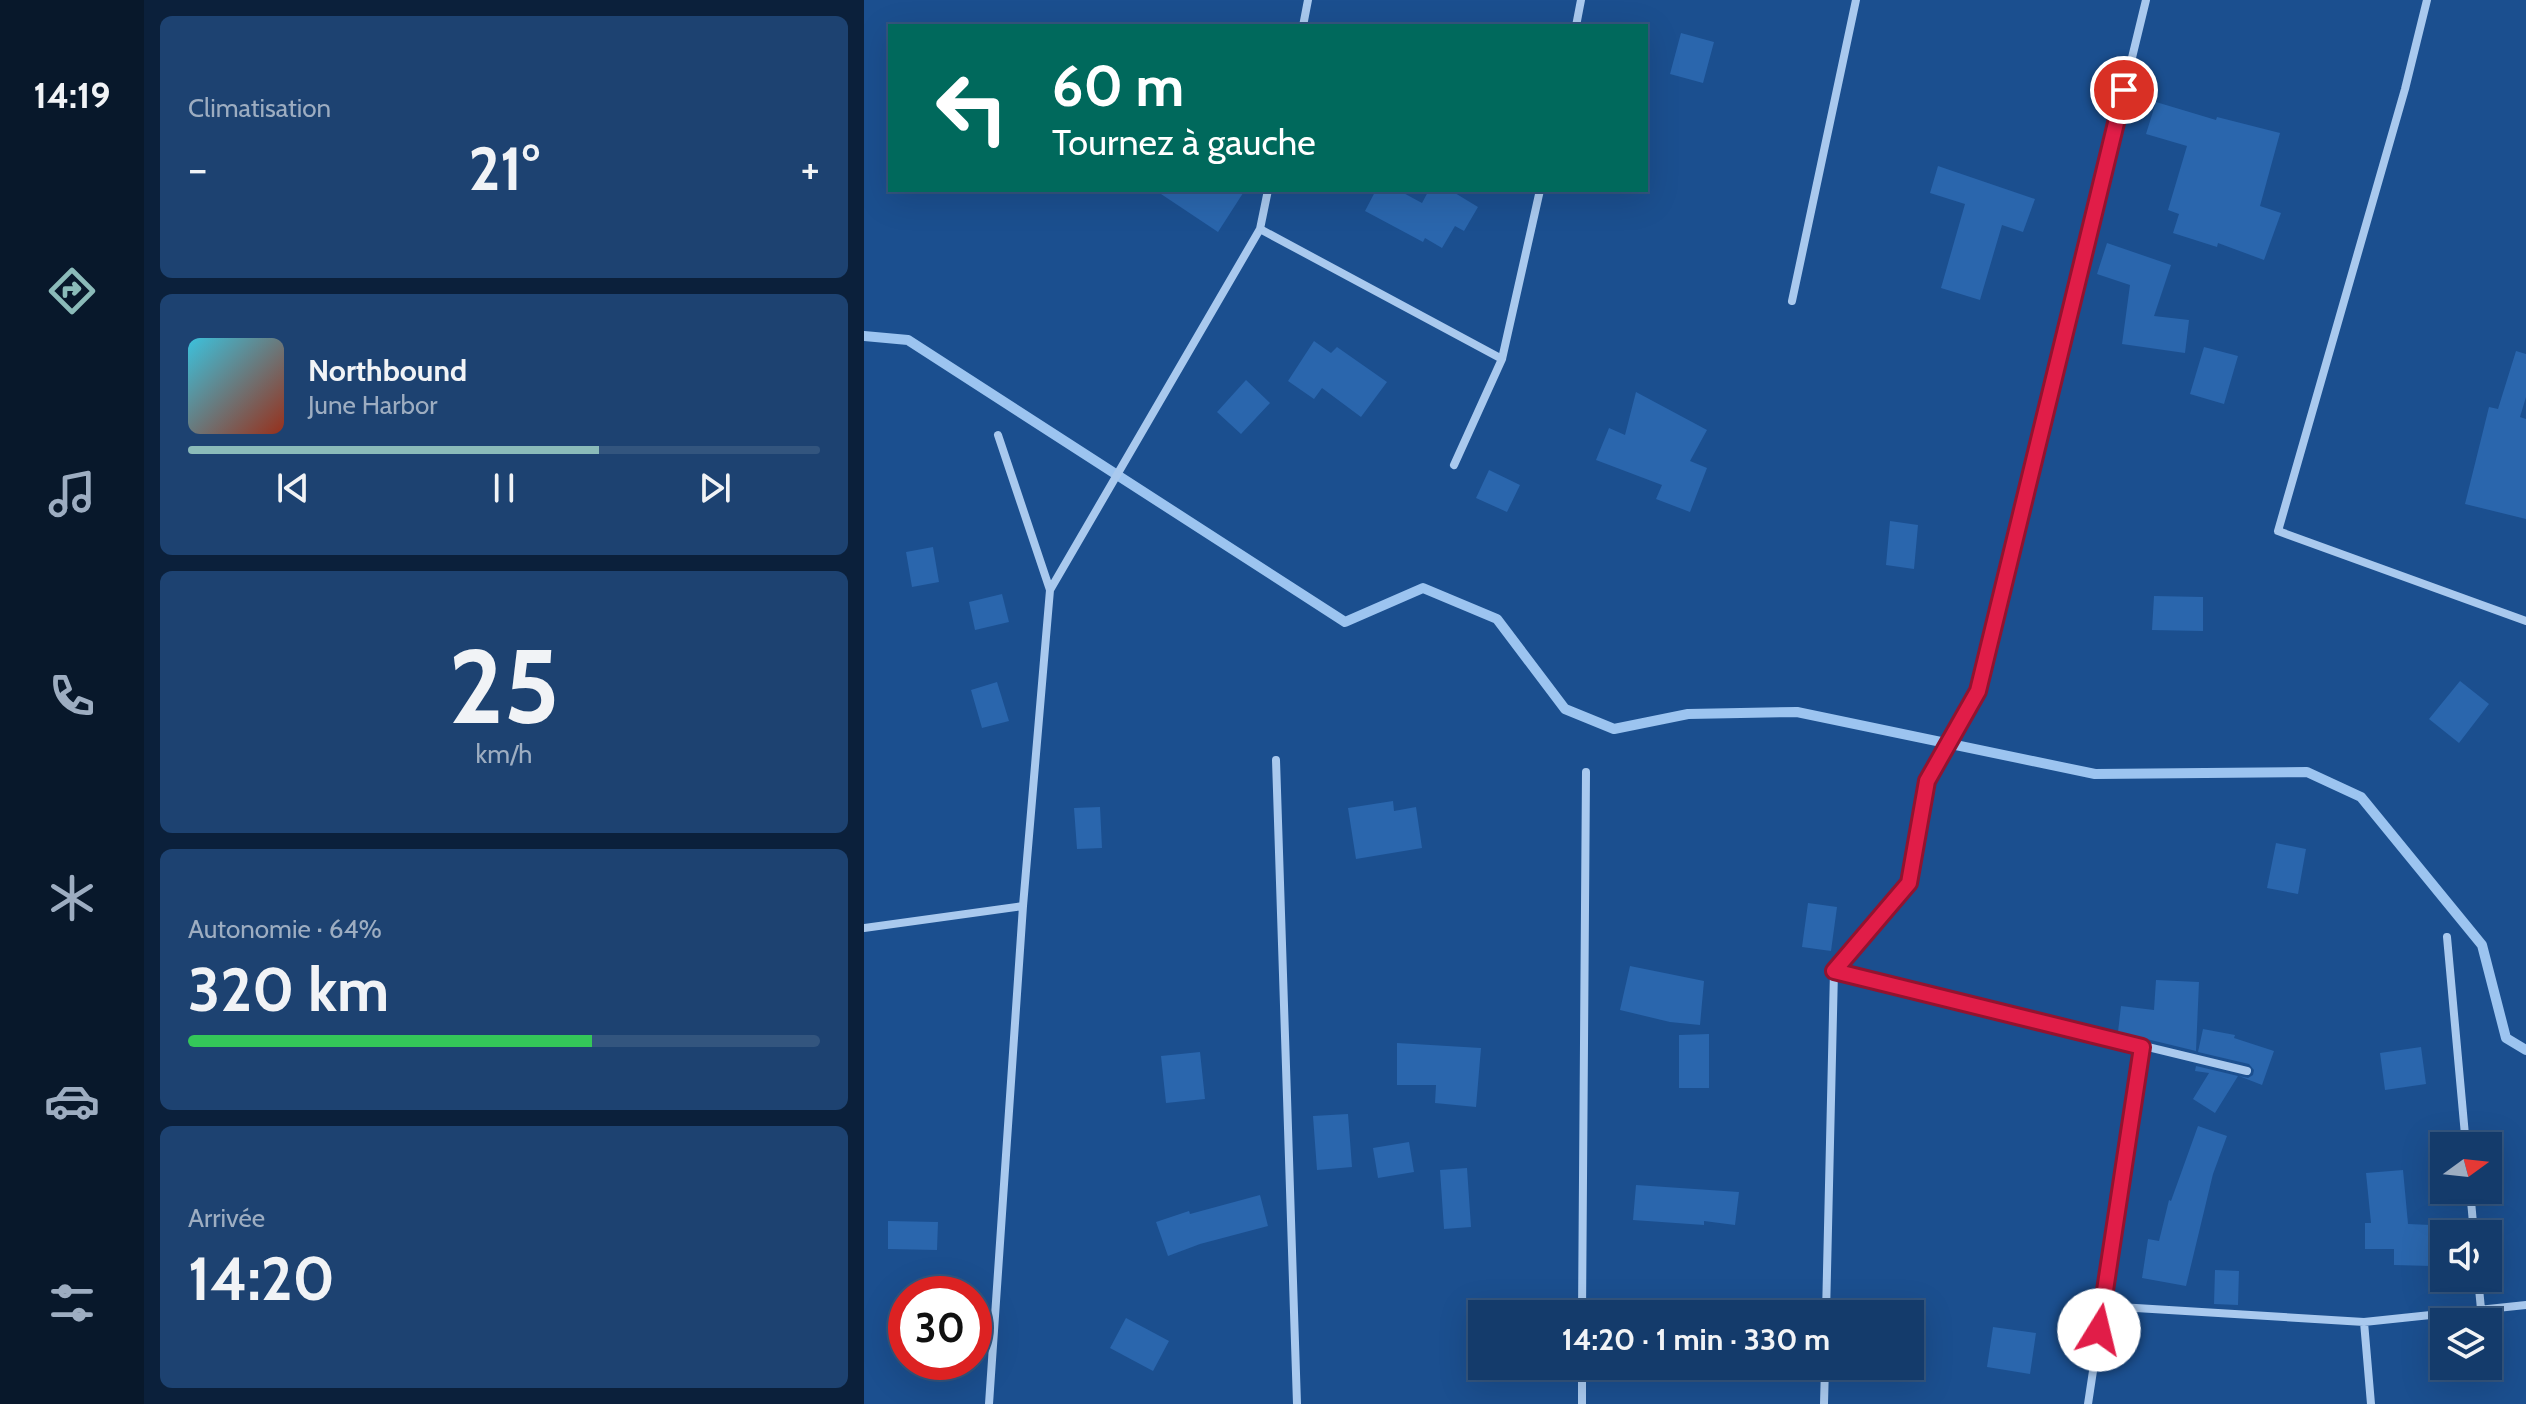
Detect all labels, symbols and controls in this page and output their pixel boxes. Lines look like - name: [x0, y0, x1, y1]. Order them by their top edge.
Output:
- text: 60 m: [1052, 52, 1184, 120]
- icon: left: [920, 56, 1024, 160]
- pin: [2090, 56, 2158, 124]
- icon: arrive: [2102, 68, 2146, 112]
- text: 14:19: [33, 73, 111, 117]
- text: Climatisation: [188, 92, 331, 124]
- text: Tournez à gauche: [1052, 120, 1316, 164]
- text: 21°: [468, 132, 540, 205]
- text: −: [188, 142, 207, 195]
- text: +: [801, 142, 820, 195]
- icon: directions: [44, 263, 100, 319]
- text: Northbound: [308, 352, 467, 389]
- text: June Harbor: [308, 389, 437, 421]
- icon: music: [44, 466, 100, 522]
- icon: previous: [271, 466, 315, 510]
- icon: pause: [482, 466, 526, 510]
- icon: next: [693, 466, 737, 510]
- text: 25: [449, 623, 559, 749]
- icon: phone: [44, 668, 100, 724]
- text: km/h: [476, 738, 532, 770]
- icon: climate: [44, 870, 100, 926]
- text: Autonomie · 64%: [188, 913, 382, 945]
- text: 320 km: [188, 953, 389, 1026]
- icon: car: [44, 1073, 100, 1129]
- north arrow: [2430, 1132, 2502, 1204]
- map controls: [2430, 1132, 2502, 1380]
- text: Arrivée: [188, 1202, 265, 1234]
- button: sound: [2430, 1220, 2502, 1292]
- text: 14:20: [188, 1242, 335, 1315]
- icon: filters: [44, 1275, 100, 1331]
- speed limit sign: 30: [888, 1276, 992, 1380]
- position arrow: [2057, 1288, 2141, 1372]
- button: layers: [2430, 1308, 2502, 1380]
- text: 14:20 · 1 min · 330 m: [1562, 1321, 1830, 1358]

